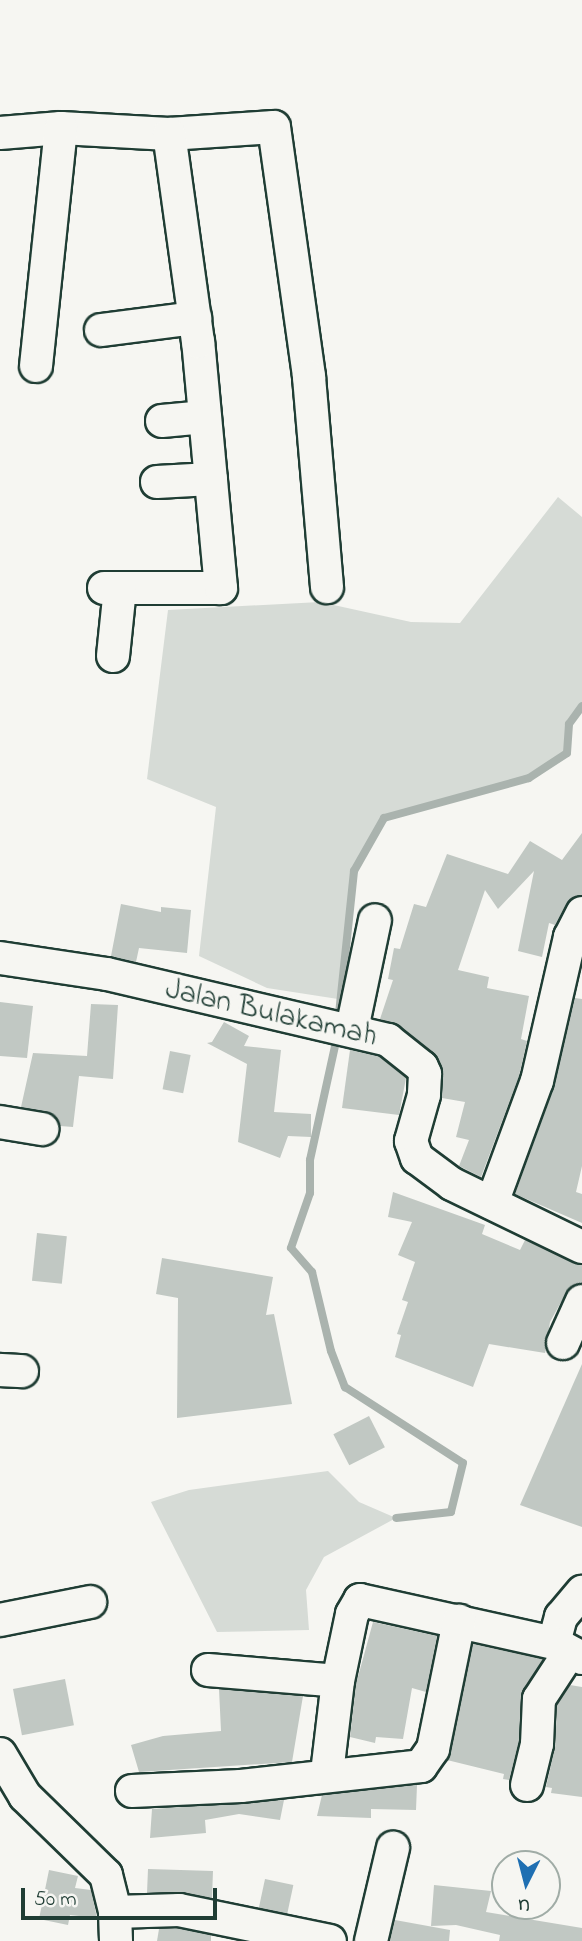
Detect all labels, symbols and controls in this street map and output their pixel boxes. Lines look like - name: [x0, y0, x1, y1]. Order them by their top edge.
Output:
- street label: Jalan Bulakamah: [162, 972, 380, 1056]
- north arrow: [491, 1850, 561, 1920]
- scale bar: [24, 1874, 220, 1918]
- text: 50 m: [34, 1885, 77, 1915]
- text: U: [517, 1890, 531, 1918]

